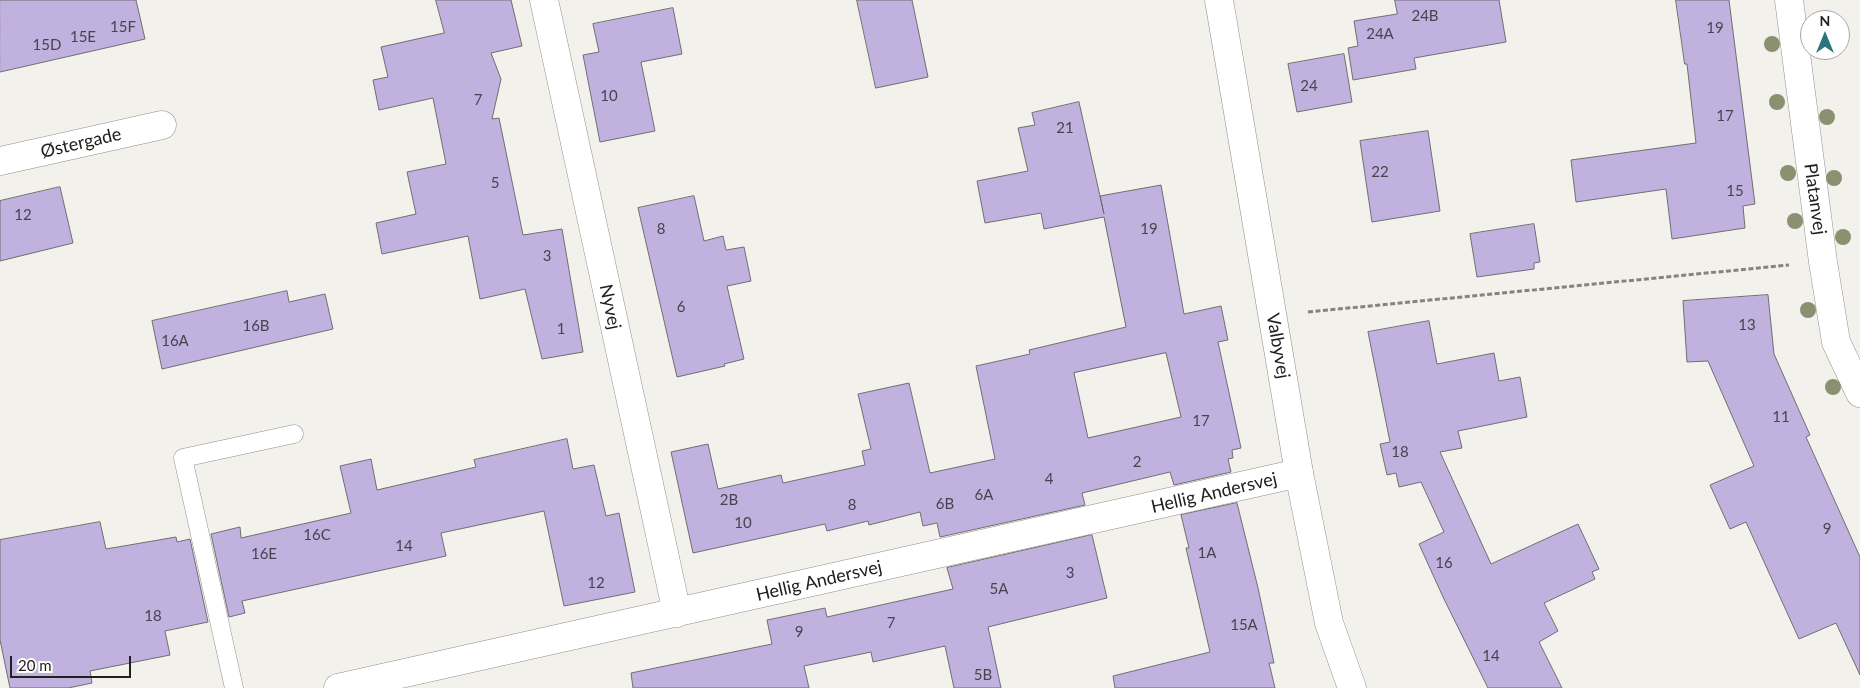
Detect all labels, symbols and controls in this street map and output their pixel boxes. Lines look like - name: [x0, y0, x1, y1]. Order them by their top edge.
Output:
- house number: 24B: [1411, 7, 1439, 25]
- north arrow: [1800, 10, 1850, 60]
- text: N: [1820, 12, 1830, 29]
- house number: 15F: [110, 18, 136, 36]
- house number: 19: [1706, 19, 1724, 37]
- house number: 24A: [1366, 25, 1394, 43]
- house number: 15E: [70, 28, 96, 46]
- house number: 15D: [33, 36, 61, 54]
- house number: 24: [1300, 77, 1318, 95]
- house number: 10: [600, 87, 618, 105]
- house number: 7: [474, 91, 482, 109]
- house number: 17: [1716, 107, 1734, 125]
- house number: 21: [1056, 119, 1074, 137]
- street label: Østergade: [39, 123, 123, 163]
- street label: Platanvej: [1799, 162, 1831, 236]
- house number: 22: [1371, 163, 1389, 181]
- house number: 5: [491, 174, 499, 192]
- house number: 15: [1726, 182, 1744, 200]
- house number: 12: [14, 206, 32, 224]
- house number: 8: [657, 220, 665, 238]
- house number: 19: [1140, 220, 1158, 238]
- house number: 3: [543, 247, 551, 265]
- street label: Nyvej: [595, 282, 625, 332]
- house number: 6: [677, 298, 685, 316]
- street label: Valbyvej: [1262, 312, 1294, 380]
- house number: 13: [1738, 316, 1756, 334]
- house number: 16B: [242, 317, 270, 335]
- house number: 1: [557, 320, 565, 338]
- house number: 16A: [161, 332, 189, 350]
- house number: 11: [1772, 408, 1790, 426]
- house number: 17: [1192, 412, 1210, 430]
- house number: 18: [1391, 443, 1409, 461]
- house number: 2: [1133, 453, 1141, 471]
- street label: Hellig Andersvej: [1149, 468, 1279, 518]
- house number: 4: [1045, 470, 1053, 488]
- house number: 6A: [975, 486, 993, 504]
- house number: 2B: [720, 491, 738, 509]
- house number: 6B: [936, 495, 954, 513]
- house number: 8: [848, 496, 856, 514]
- house number: 10: [734, 514, 752, 532]
- house number: 9: [1823, 520, 1831, 538]
- house number: 16C: [303, 526, 331, 544]
- house number: 14: [395, 537, 413, 555]
- house number: 1A: [1198, 544, 1216, 562]
- house number: 16E: [251, 545, 277, 563]
- house number: 16: [1435, 554, 1453, 572]
- street label: Hellig Andersvej: [754, 556, 884, 606]
- house number: 3: [1066, 564, 1074, 582]
- house number: 12: [587, 574, 605, 592]
- house number: 5A: [990, 580, 1008, 598]
- house number: 18: [144, 607, 162, 625]
- house number: 7: [887, 614, 895, 632]
- house number: 15A: [1230, 616, 1258, 634]
- house number: 9: [795, 623, 803, 641]
- scale bar: [12, 646, 134, 678]
- house number: 14: [1482, 647, 1500, 665]
- text: 20 m: [18, 656, 52, 674]
- house number: 5B: [974, 666, 992, 684]

